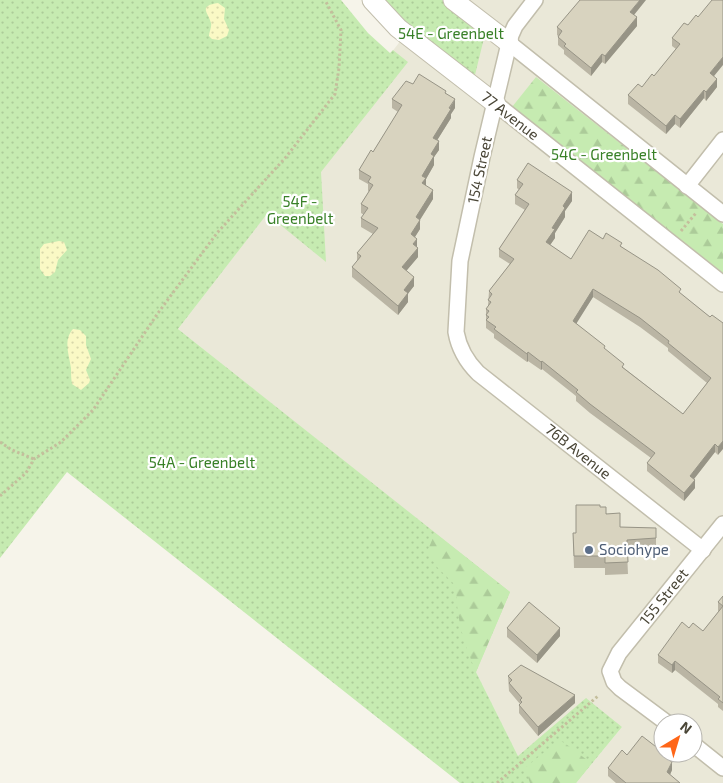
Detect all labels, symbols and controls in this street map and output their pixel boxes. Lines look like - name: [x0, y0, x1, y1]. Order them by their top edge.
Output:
- park label: 54E - Greenbelt: [398, 24, 504, 42]
- street label: 77 Avenue: [478, 87, 543, 143]
- street label: 154 Street: [463, 134, 495, 205]
- park label: 54C - Greenbelt: [551, 145, 657, 163]
- park label: 54F - Greenbelt: [267, 192, 334, 227]
- street label: 76B Avenue: [542, 419, 615, 482]
- park label: 54A - Greenbelt: [149, 453, 255, 471]
- place label: Sociohype: [599, 540, 669, 558]
- marker: Sociohype: [583, 544, 595, 556]
- street label: 155 Street: [635, 564, 692, 628]
- north arrow: [653, 713, 703, 763]
- text: N: [677, 718, 696, 737]

